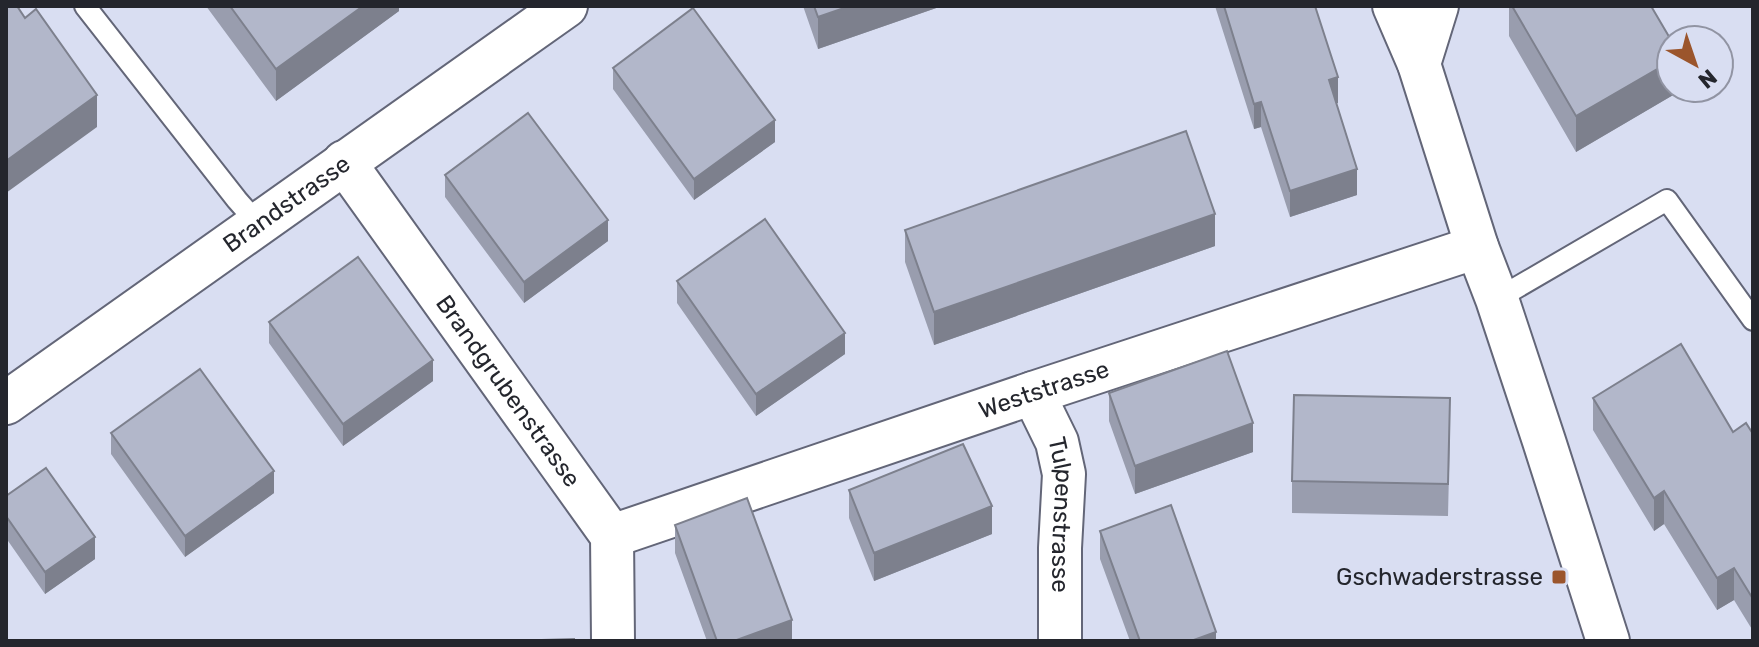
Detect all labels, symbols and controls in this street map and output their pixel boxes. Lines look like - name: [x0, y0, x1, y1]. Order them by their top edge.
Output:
- north arrow: [1655, 24, 1735, 104]
- text: N: [1693, 64, 1722, 94]
- street label: Brandstrasse: [218, 150, 355, 259]
- street label: Brandgrubenstrasse: [430, 290, 586, 492]
- street label: Weststrasse: [975, 355, 1113, 424]
- street label: Tulpenstrasse: [1042, 434, 1078, 593]
- place label: Gschwaderstrasse: [1336, 563, 1543, 591]
- marker: Gschwaderstrasse: [1550, 568, 1568, 586]

